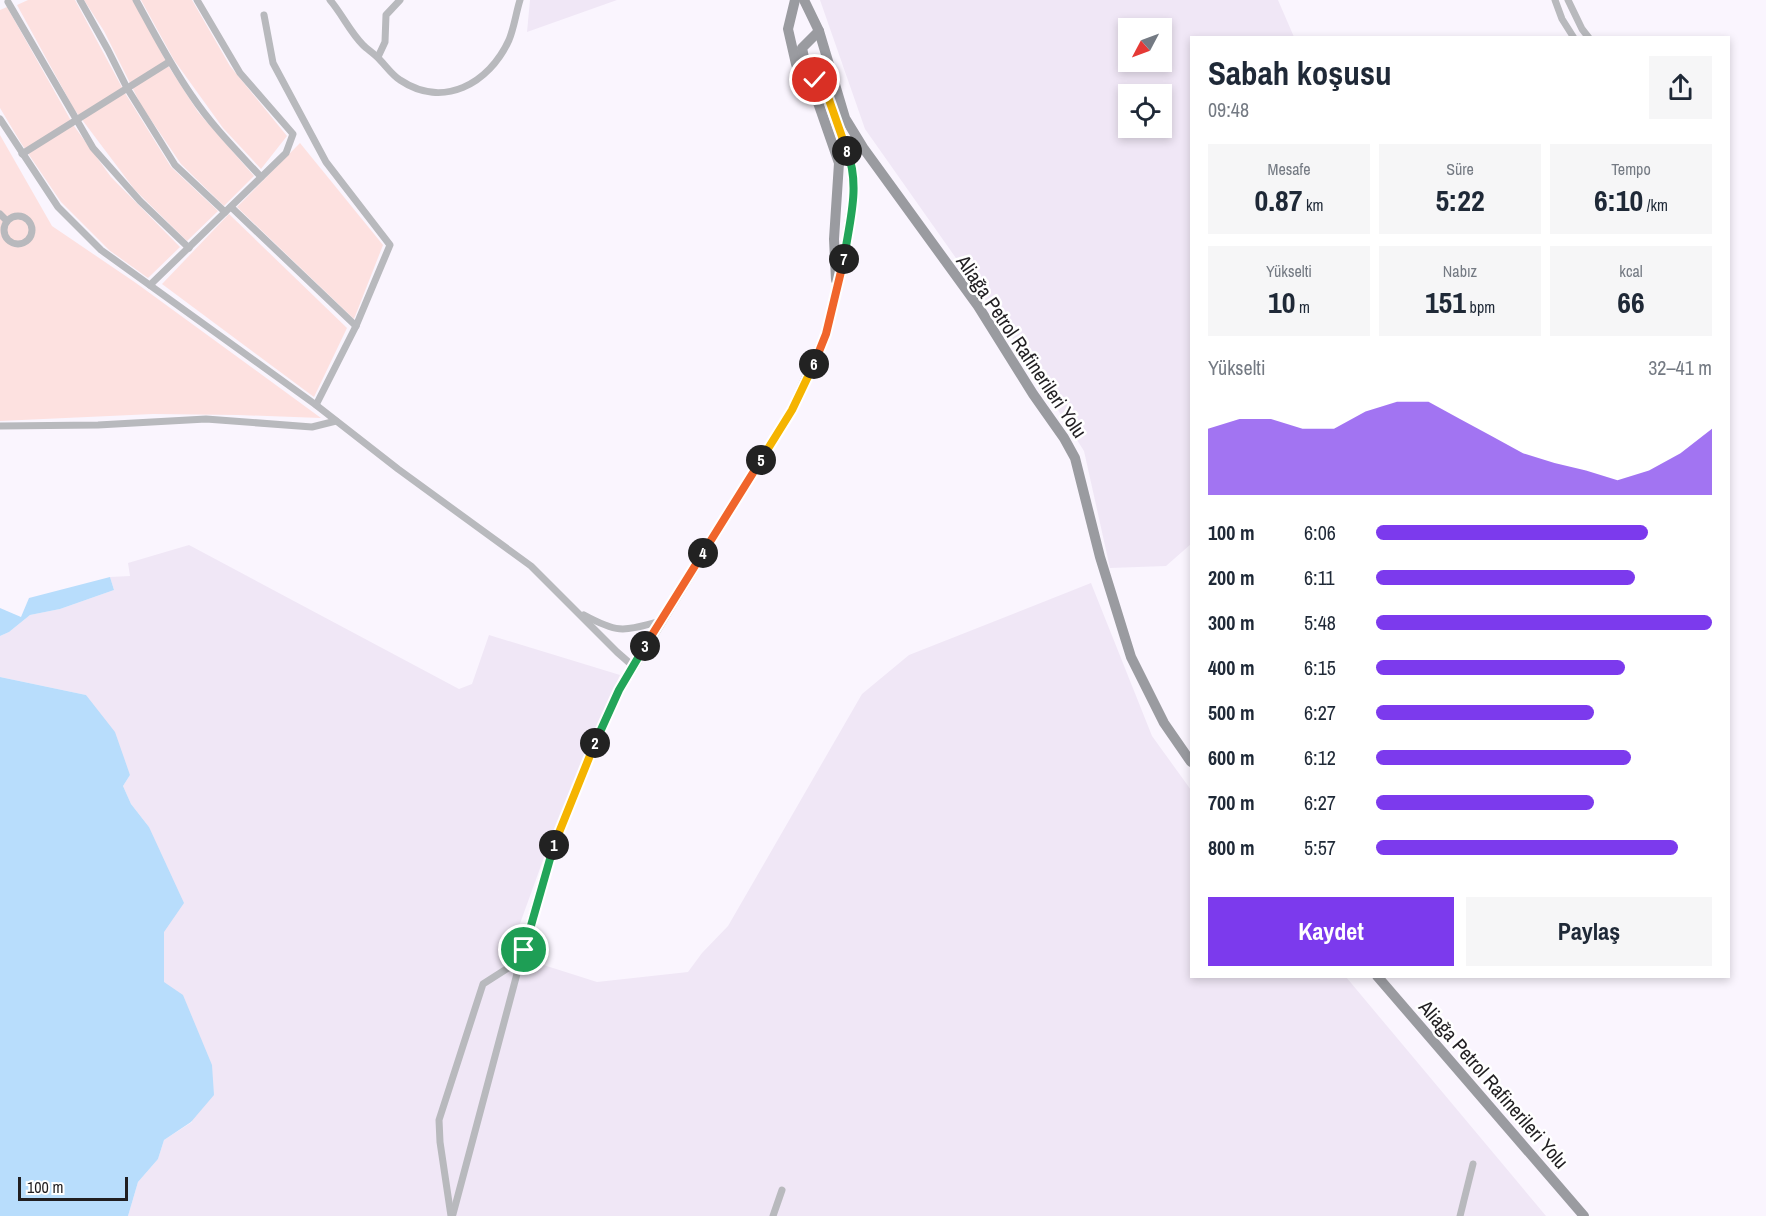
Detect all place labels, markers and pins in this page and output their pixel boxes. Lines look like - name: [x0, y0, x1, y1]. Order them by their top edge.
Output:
- pin: [789, 54, 840, 105]
- pin: 8: [832, 136, 862, 166]
- pin: 7: [829, 244, 859, 274]
- pin: 6: [799, 349, 829, 379]
- pin: 5: [746, 445, 776, 475]
- pin: 4: [688, 538, 718, 568]
- pin: 3: [630, 631, 660, 661]
- pin: 2: [580, 728, 610, 758]
- pin: 1: [539, 830, 569, 860]
- pin: [498, 924, 549, 975]

